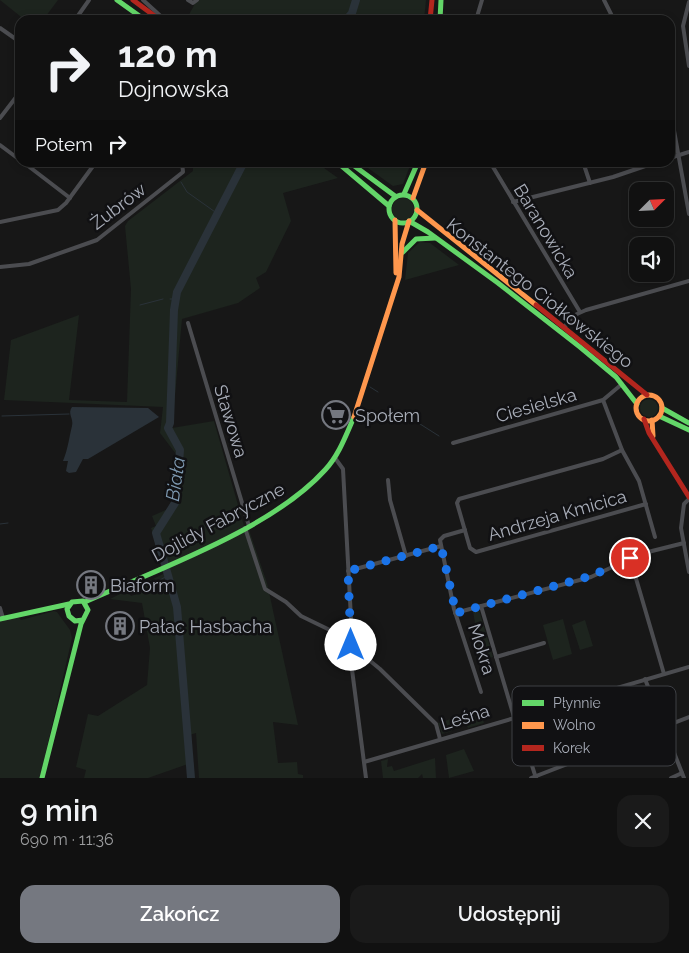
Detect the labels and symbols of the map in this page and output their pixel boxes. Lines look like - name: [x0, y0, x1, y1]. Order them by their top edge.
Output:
- street label: Żubrów: [86, 178, 150, 234]
- street label: Baranowicka: [510, 180, 582, 282]
- north arrow: [629, 182, 674, 228]
- street label: Konstantego Ciołkowskiego: [443, 214, 638, 372]
- street label: Stawowa: [210, 382, 252, 460]
- street label: Ciesielska: [493, 383, 579, 427]
- supermarket icon: Społem: [321, 400, 351, 430]
- place label: Społem: [355, 405, 420, 426]
- water label: Biała: [161, 456, 189, 502]
- street label: Dojlidy Fabryczne: [148, 478, 288, 566]
- street label: Andrzeja Kmicica: [485, 485, 629, 545]
- pin: [609, 537, 651, 579]
- building icon: Biaform: [76, 570, 106, 600]
- place label: Biaform: [110, 575, 175, 596]
- building icon: Pałac Hasbacha: [105, 611, 135, 641]
- place label: Pałac Hasbacha: [139, 616, 272, 637]
- position arrow: [324, 618, 376, 670]
- street label: Mokra: [464, 621, 500, 677]
- legend: [512, 686, 676, 766]
- text: Płynnie: [553, 695, 601, 711]
- street label: Leśna: [438, 700, 492, 734]
- text: Wolno: [553, 717, 595, 733]
- text: Korek: [553, 740, 591, 756]

